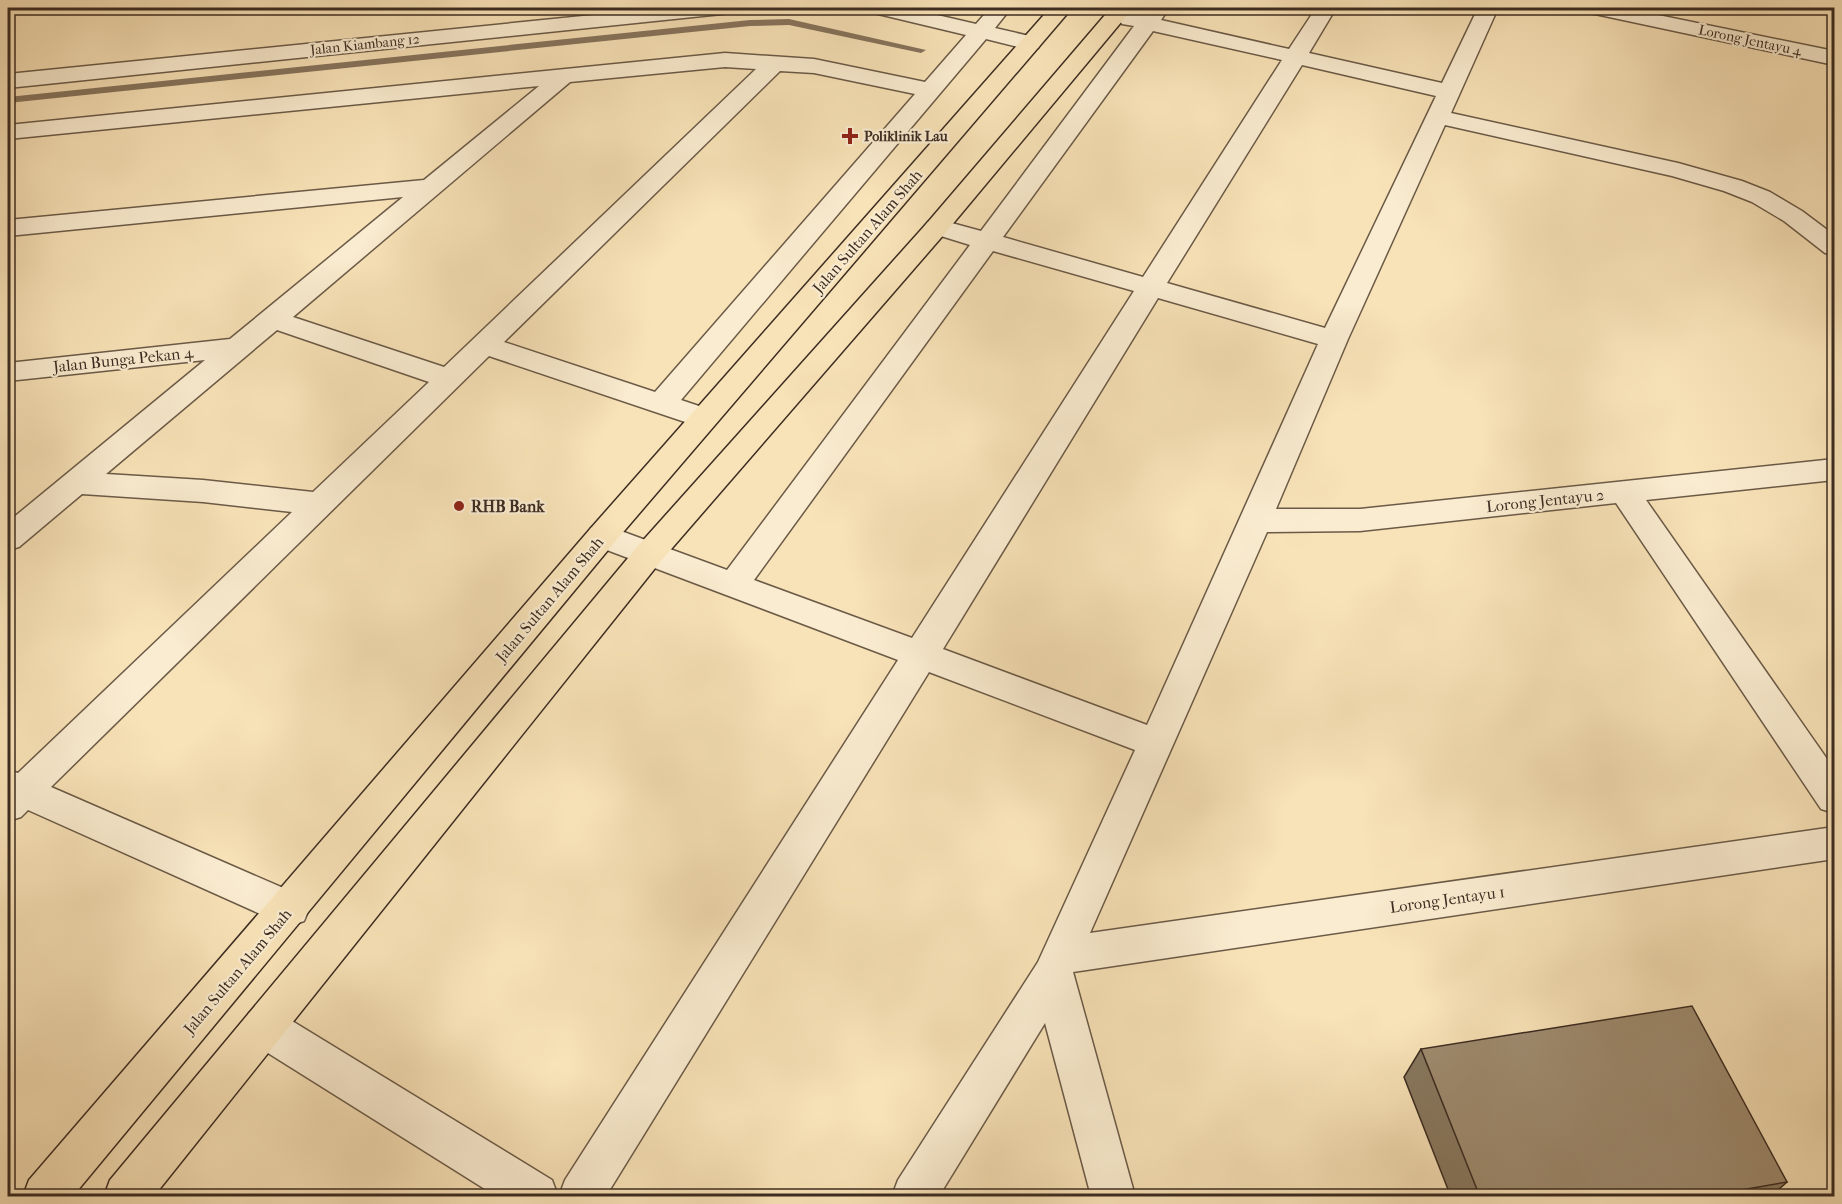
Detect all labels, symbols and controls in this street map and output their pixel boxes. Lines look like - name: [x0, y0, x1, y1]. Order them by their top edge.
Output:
- street label: Lorong Jentayu 4: [1697, 21, 1804, 60]
- street label: Jalan Kiambang 12: [309, 30, 421, 59]
- marker: Poliklinik Lau: [841, 127, 859, 145]
- place label: Poliklinik Lau: [864, 128, 948, 145]
- street label: Jalan Sultan Alam Shah: [807, 166, 926, 299]
- street label: Jalan Bunga Pekan 4: [50, 343, 195, 377]
- street label: Lorong Jentayu 2: [1485, 485, 1605, 516]
- place label: RHB Bank: [471, 497, 545, 516]
- marker: RHB Bank: [452, 499, 466, 513]
- street label: Jalan Sultan Alam Shah: [490, 533, 607, 667]
- street label: Lorong Jentayu 1: [1388, 882, 1506, 917]
- street label: Jalan Sultan Alam Shah: [178, 905, 295, 1039]

